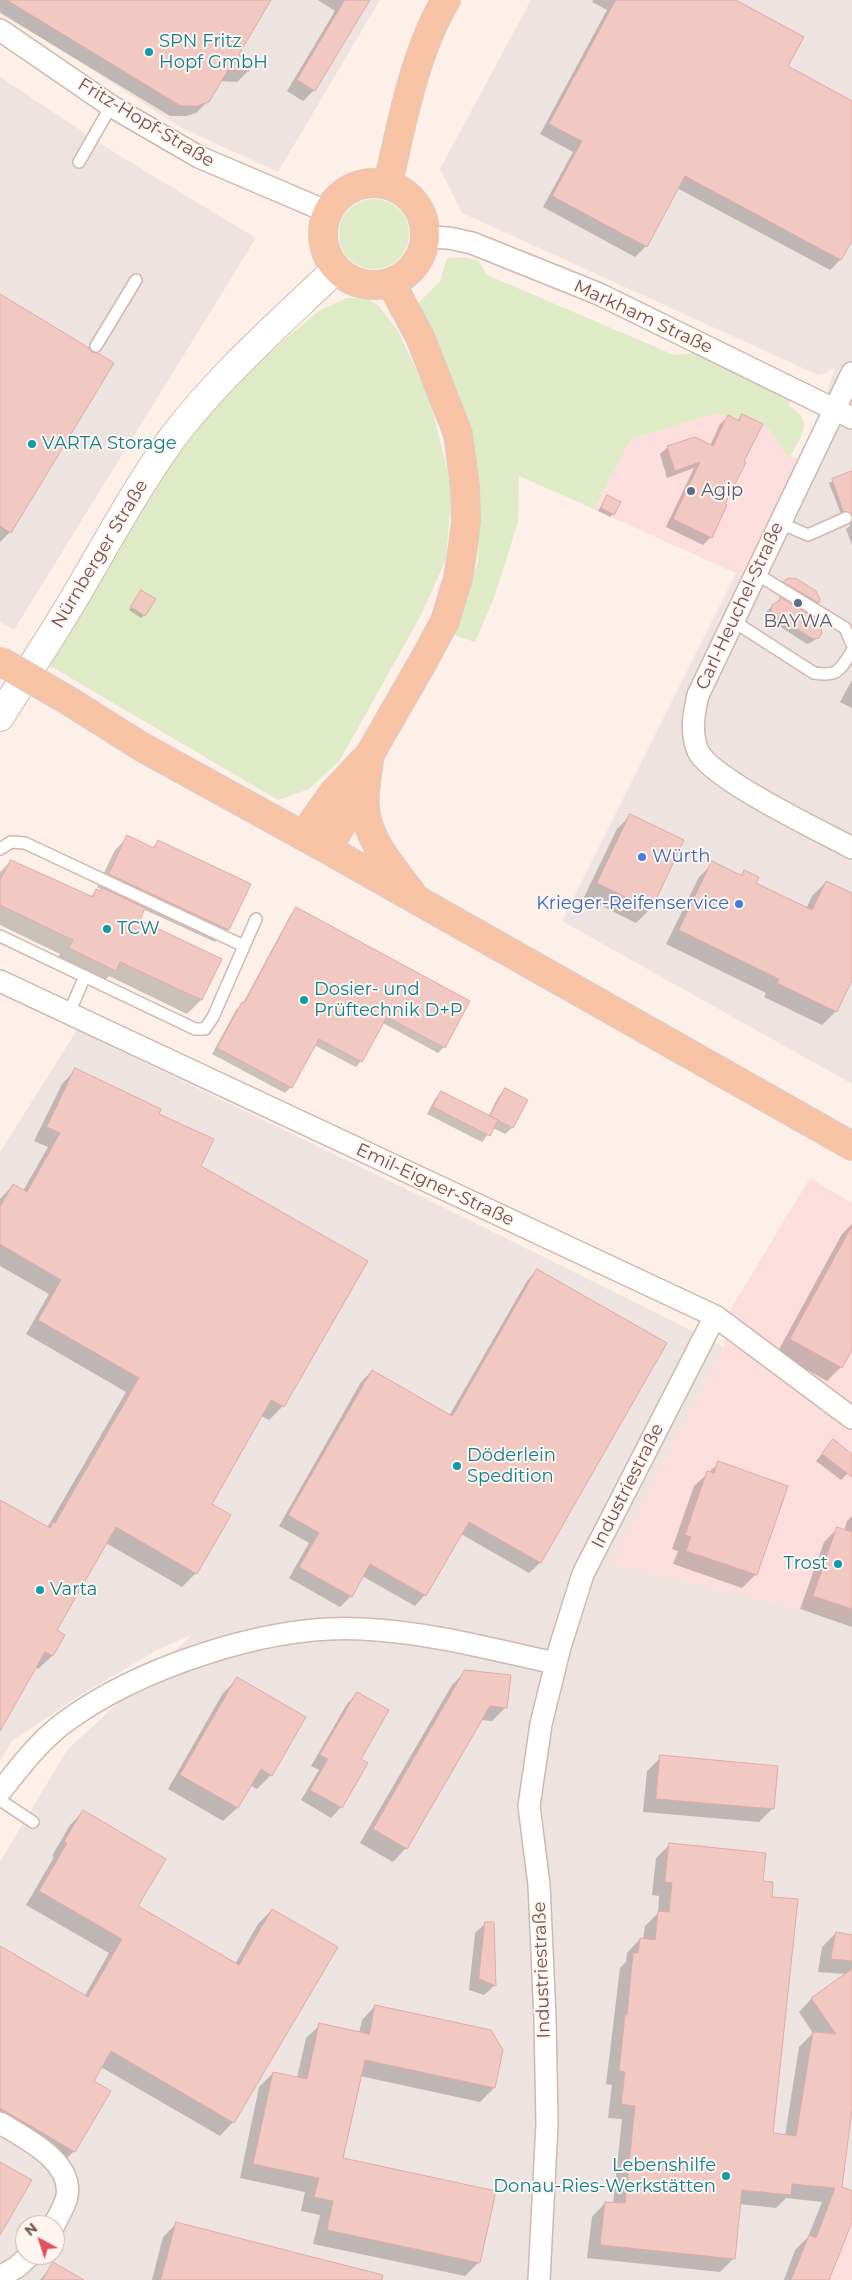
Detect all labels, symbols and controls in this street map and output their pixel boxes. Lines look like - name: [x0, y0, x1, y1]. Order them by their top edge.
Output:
- place label: SPN Fritz Hopf GmbH: [159, 31, 268, 74]
- marker: SPN Fritz Hopf GmbH: [143, 46, 155, 58]
- street label: Fritz-Hopf-Straße: [74, 74, 218, 172]
- street label: Markham Straße: [570, 275, 716, 359]
- place label: VARTA Storage: [42, 433, 177, 455]
- marker: VARTA Storage: [26, 438, 38, 450]
- street label: Nürnberger Straße: [47, 476, 153, 632]
- place label: Agip: [701, 480, 743, 502]
- marker: Agip: [685, 485, 697, 497]
- street label: Carl-Heuchel-Straße: [692, 519, 788, 693]
- marker: BAYWA: [792, 597, 804, 609]
- place label: BAYWA: [764, 611, 832, 633]
- place label: Würth: [652, 846, 710, 868]
- marker: Würth: [636, 851, 648, 863]
- place label: Krieger-Reifenservice: [536, 893, 729, 915]
- marker: Krieger-Reifenservice: [733, 898, 745, 910]
- place label: TCW: [117, 918, 160, 940]
- marker: TCW: [101, 923, 113, 935]
- place label: Dosier- und Prüftechnik D+P: [314, 979, 463, 1022]
- marker: Dosier- und Prüftechnik D+P: [298, 994, 310, 1006]
- street label: Emil-Eigner-Straße: [353, 1139, 517, 1231]
- street label: Industriestraße: [587, 1420, 669, 1552]
- place label: Döderlein Spedition: [467, 1445, 556, 1488]
- marker: Döderlein Spedition: [451, 1460, 463, 1472]
- place label: Trost: [784, 1553, 828, 1575]
- marker: Trost: [832, 1558, 844, 1570]
- place label: Varta: [50, 1579, 97, 1601]
- marker: Varta: [34, 1584, 46, 1596]
- street label: Industriestraße: [529, 1901, 555, 2039]
- place label: Lebenshilfe Donau-Ries-Werkstätten: [493, 2155, 716, 2198]
- marker: Lebenshilfe Donau-Ries-Werkstätten: [720, 2170, 732, 2182]
- north arrow: [15, 2215, 65, 2265]
- text: N: [21, 2219, 41, 2240]

